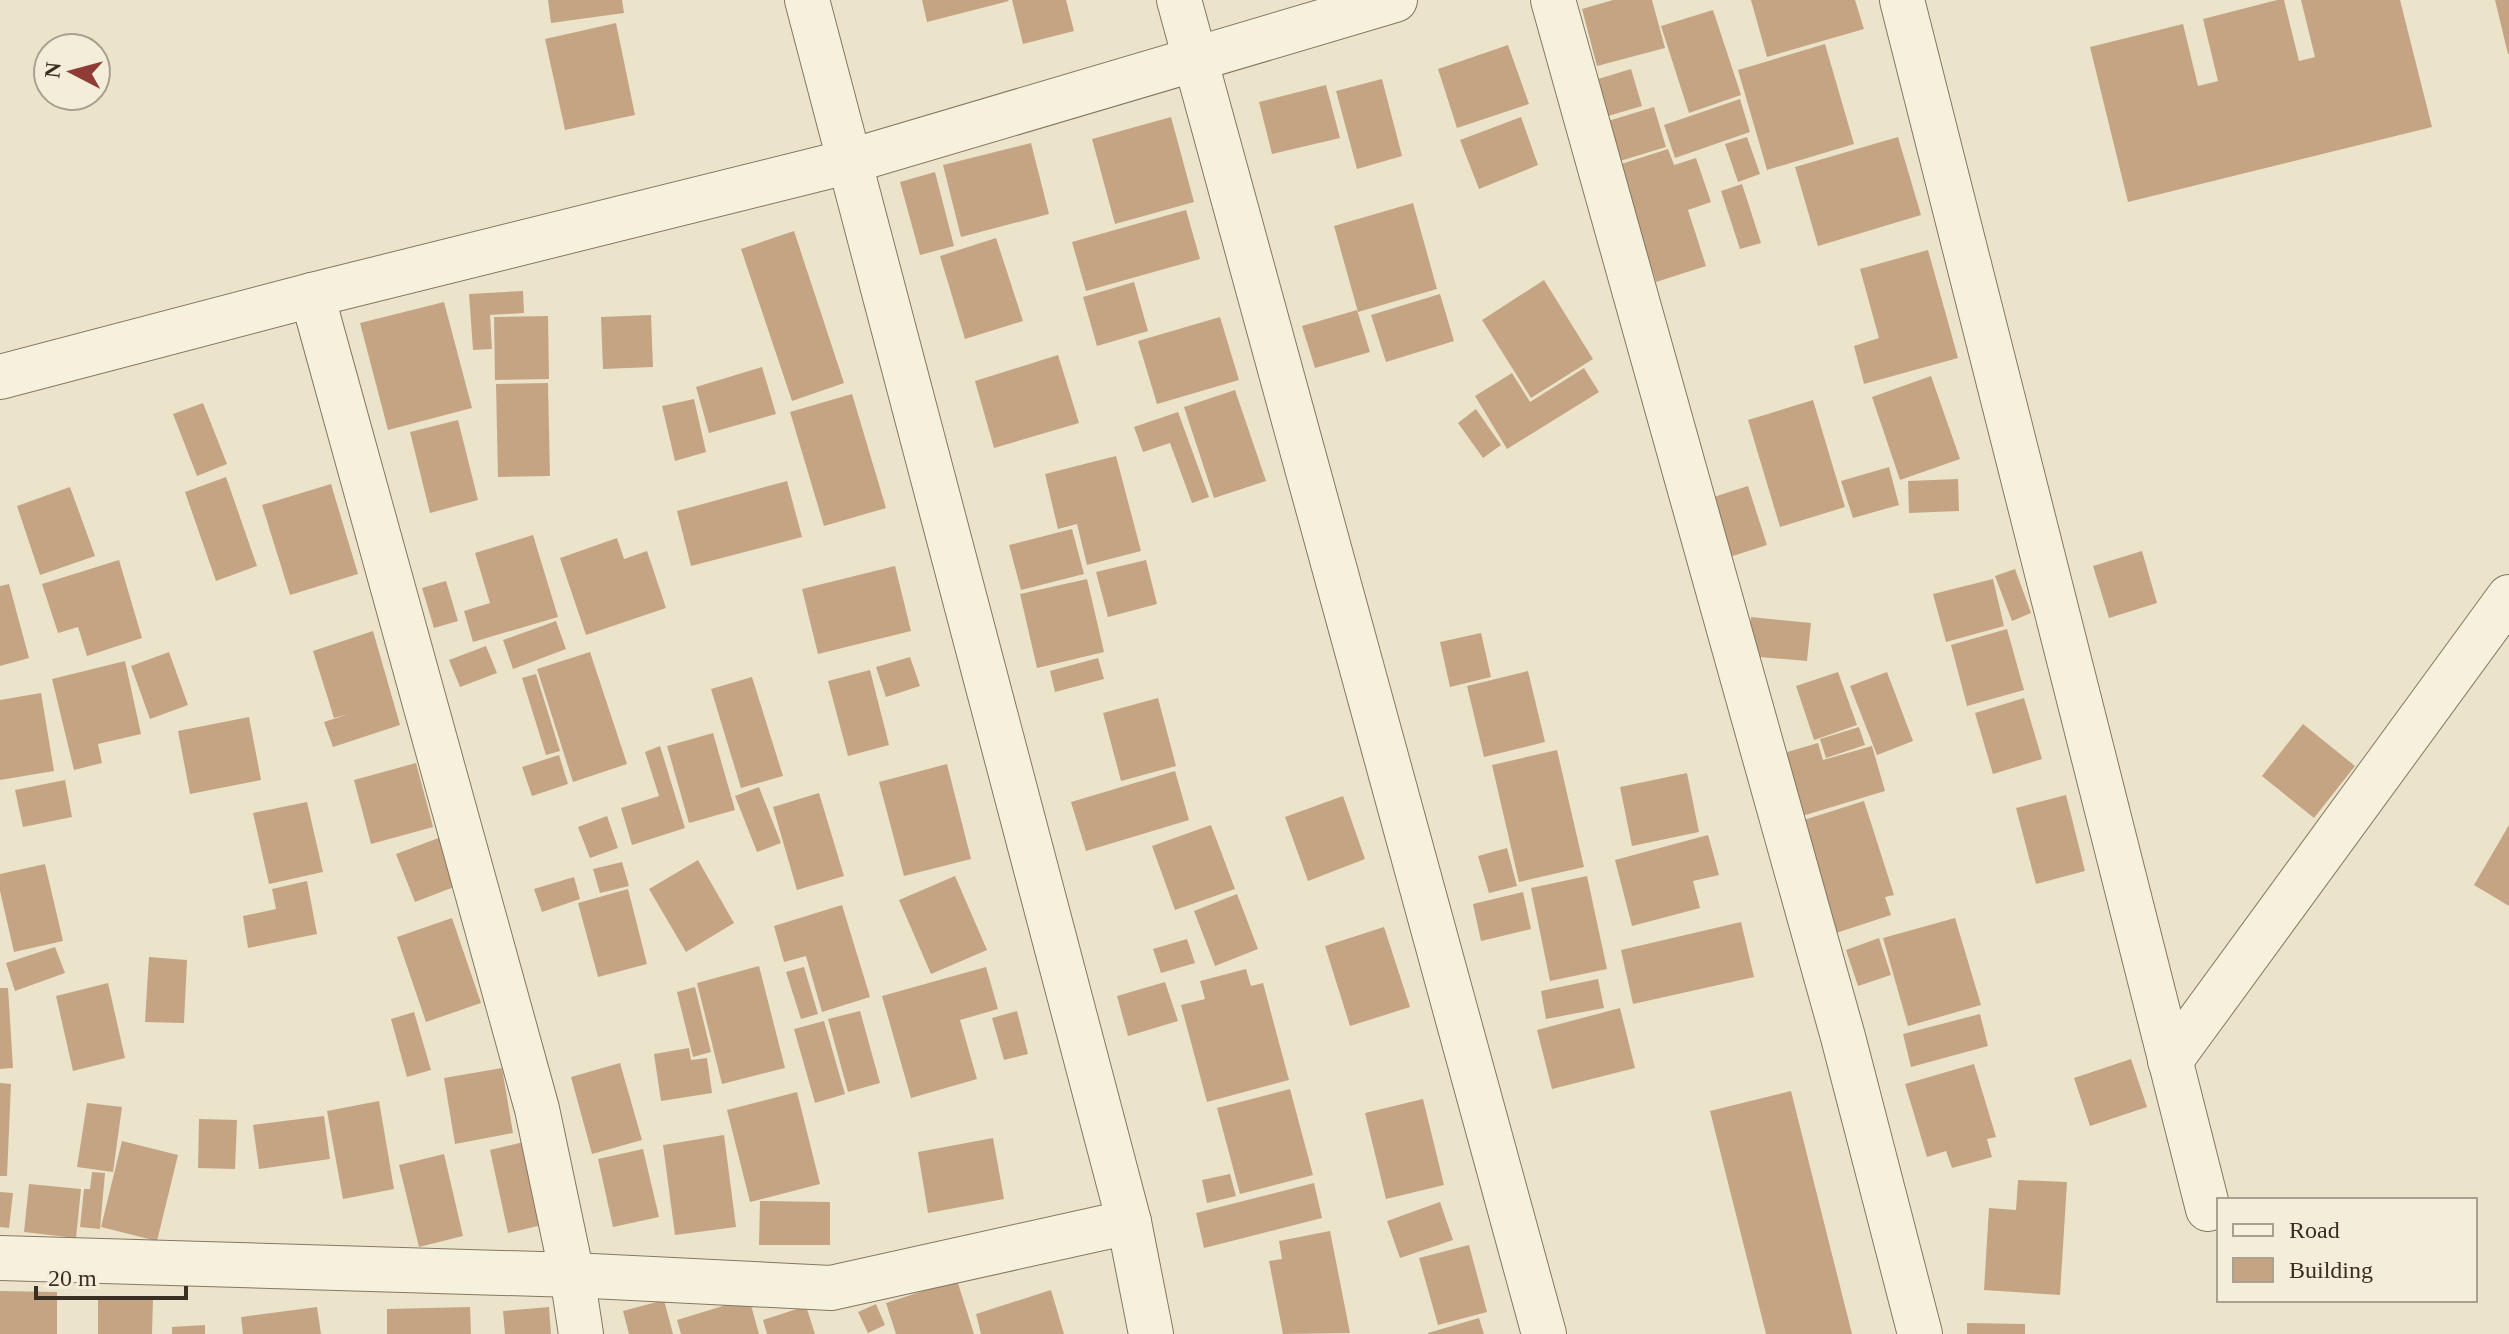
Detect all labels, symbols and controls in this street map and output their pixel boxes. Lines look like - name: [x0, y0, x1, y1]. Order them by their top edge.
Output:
- north arrow: [32, 32, 112, 112]
- text: N: [39, 61, 66, 79]
- legend: [2217, 1198, 2477, 1302]
- text: Road: [2289, 1217, 2340, 1243]
- scale bar: [36, 1250, 186, 1300]
- text: Building: [2289, 1257, 2373, 1283]
- text: 20 m: [48, 1265, 97, 1291]

